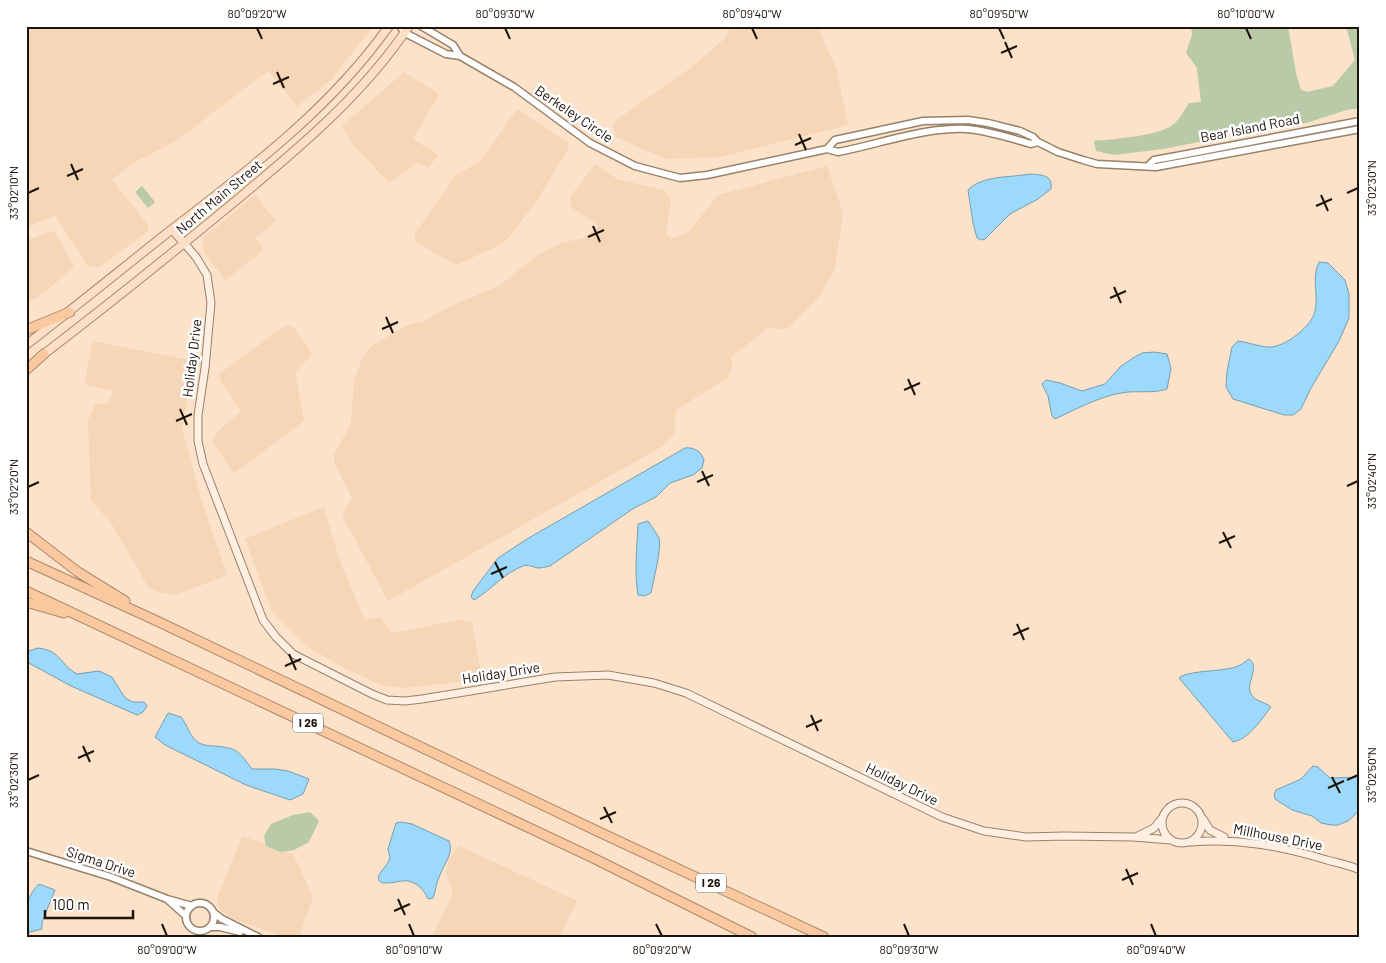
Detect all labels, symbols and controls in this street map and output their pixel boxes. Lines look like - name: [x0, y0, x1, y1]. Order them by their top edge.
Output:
- text: 80°09'20"W: [227, 6, 287, 20]
- text: 80°09'30"W: [476, 6, 535, 20]
- text: 80°09'40"W: [722, 6, 782, 20]
- text: 80°09'50"W: [970, 6, 1029, 20]
- text: 80°10'00"W: [1217, 6, 1275, 20]
- street label: Berkeley Circle: [532, 81, 616, 146]
- street label: Bear Island Road: [1199, 110, 1301, 145]
- street label: North Main Street: [172, 156, 265, 238]
- text: 33°02'30"N: [1364, 160, 1378, 216]
- text: 33°02'10"N: [6, 166, 20, 220]
- street label: Holiday Drive: [178, 318, 205, 398]
- text: 33°02'40"N: [1364, 453, 1378, 509]
- text: 33°02'20"N: [6, 459, 20, 515]
- street label: Holiday Drive: [461, 658, 541, 687]
- road number: I 26: [293, 714, 323, 732]
- text: 33°02'50"N: [1364, 747, 1378, 803]
- text: 33°02'30"N: [6, 752, 20, 808]
- street label: Holiday Drive: [863, 759, 941, 808]
- street label: Millhouse Drive: [1232, 820, 1324, 854]
- street label: Sigma Drive: [64, 842, 138, 881]
- road number: I 26: [696, 874, 726, 892]
- scale bar: [45, 888, 132, 920]
- text: 100 m: [52, 895, 90, 913]
- text: 80°09'00"W: [137, 942, 197, 956]
- text: 80°09'10"W: [386, 942, 443, 956]
- text: 80°09'20"W: [632, 942, 692, 956]
- text: 80°09'30"W: [880, 942, 939, 956]
- text: 80°09'40"W: [1126, 942, 1186, 956]

